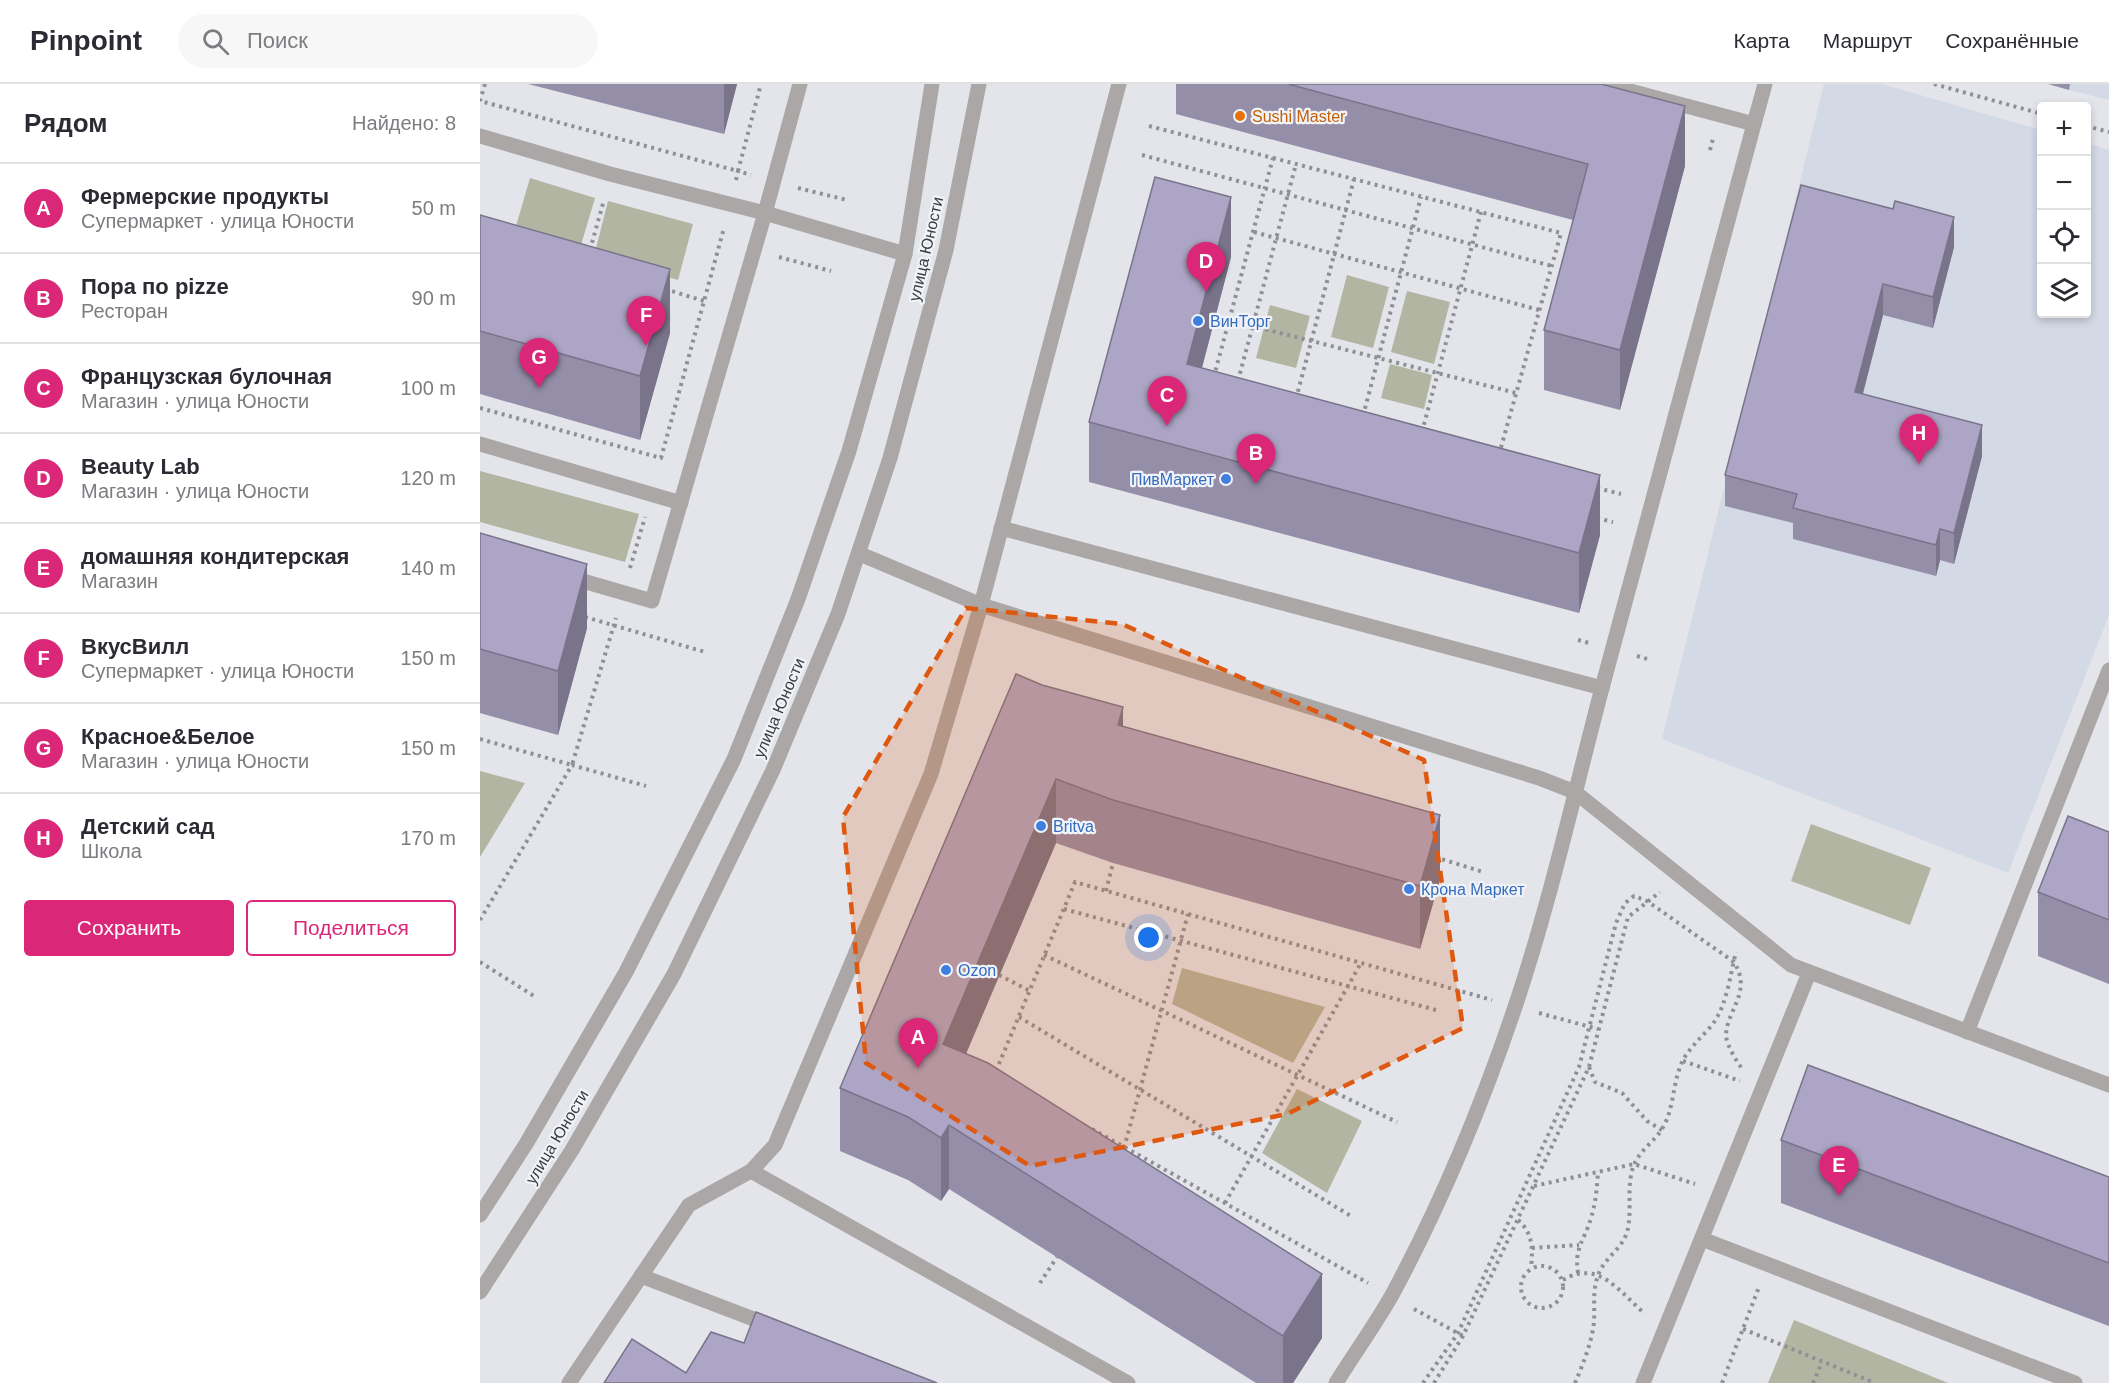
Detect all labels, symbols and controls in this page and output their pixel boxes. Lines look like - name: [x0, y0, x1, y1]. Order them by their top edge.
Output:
- search box: [178, 14, 598, 68]
- text: Pinpoint: [30, 25, 142, 56]
- icon: search: [199, 25, 232, 58]
- text: Поиск: [247, 28, 308, 53]
- text: Карта: [1734, 29, 1790, 52]
- text: Маршрут: [1823, 29, 1912, 52]
- text: Сохранённые: [1945, 29, 2079, 52]
- map controls: [2037, 102, 2091, 318]
- button: +: [2037, 102, 2091, 156]
- text: Рядом: [24, 108, 107, 138]
- place label: Sushi Master: [1252, 108, 1346, 125]
- marker: Sushi Master: [1233, 109, 1247, 123]
- text: Найдено: 8: [352, 112, 456, 134]
- button: −: [2037, 156, 2091, 210]
- text: Фермерские продукты: [81, 184, 329, 209]
- street label: улица Юности: [906, 195, 946, 303]
- text: A: [36, 197, 51, 219]
- text: 50 m: [412, 197, 456, 219]
- text: Супермаркет · улица Юности: [81, 210, 354, 232]
- button: locate: [2037, 210, 2091, 264]
- pin: D: [1186, 242, 1226, 292]
- button: layers: [2037, 264, 2091, 318]
- text: Пора по pizze: [81, 274, 229, 299]
- text: B: [36, 287, 51, 309]
- text: 90 m: [412, 287, 456, 309]
- pin: F: [626, 296, 666, 346]
- text: Ресторан: [81, 300, 168, 322]
- place label: ВинТорг: [1210, 313, 1271, 330]
- marker: ВинТорг: [1191, 314, 1205, 328]
- pin: G: [520, 338, 558, 388]
- text: Французская булочная: [81, 364, 332, 389]
- pin: C: [1148, 376, 1186, 426]
- text: C: [36, 377, 51, 399]
- text: 100 m: [400, 377, 456, 399]
- text: Магазин · улица Юности: [81, 390, 309, 412]
- pin: H: [1900, 414, 1938, 464]
- pin: B: [1236, 434, 1276, 484]
- text: Beauty Lab: [81, 454, 200, 479]
- text: D: [36, 467, 51, 489]
- text: 120 m: [400, 467, 456, 489]
- place label: ПивМаркет: [1131, 471, 1215, 488]
- marker: ПивМаркет: [1219, 472, 1233, 486]
- text: Магазин · улица Юности: [81, 480, 309, 502]
- text: домашняя кондитерская: [81, 544, 349, 569]
- text: E: [37, 557, 50, 579]
- text: 140 m: [400, 557, 456, 579]
- text: Магазин: [81, 570, 158, 592]
- text: ВкусВилл: [81, 634, 189, 659]
- text: F: [37, 647, 50, 669]
- text: 150 m: [400, 647, 456, 669]
- street label: улица Юности: [750, 656, 808, 760]
- text: Супермаркет · улица Юности: [81, 660, 354, 682]
- text: Красное&Белое: [81, 724, 255, 749]
- text: G: [36, 737, 51, 759]
- text: 150 m: [400, 737, 456, 759]
- text: Магазин · улица Юности: [81, 750, 309, 772]
- text: Детский сад: [81, 814, 214, 839]
- place label: Britva: [1053, 818, 1094, 835]
- marker: Britva: [1034, 819, 1048, 833]
- text: H: [36, 827, 51, 849]
- text: 170 m: [400, 827, 456, 849]
- text: Школа: [81, 840, 142, 862]
- place label: Крона Маркет: [1421, 881, 1525, 898]
- marker: Крона Маркет: [1402, 882, 1416, 896]
- button: Сохранить: [24, 900, 234, 956]
- button: Поделиться: [246, 900, 456, 956]
- your location: [1134, 923, 1163, 952]
- place label: Ozon: [958, 962, 996, 979]
- marker: Ozon: [939, 963, 953, 977]
- pin: A: [898, 1018, 938, 1068]
- street label: улица Юности: [522, 1087, 592, 1187]
- pin: E: [1820, 1146, 1858, 1196]

